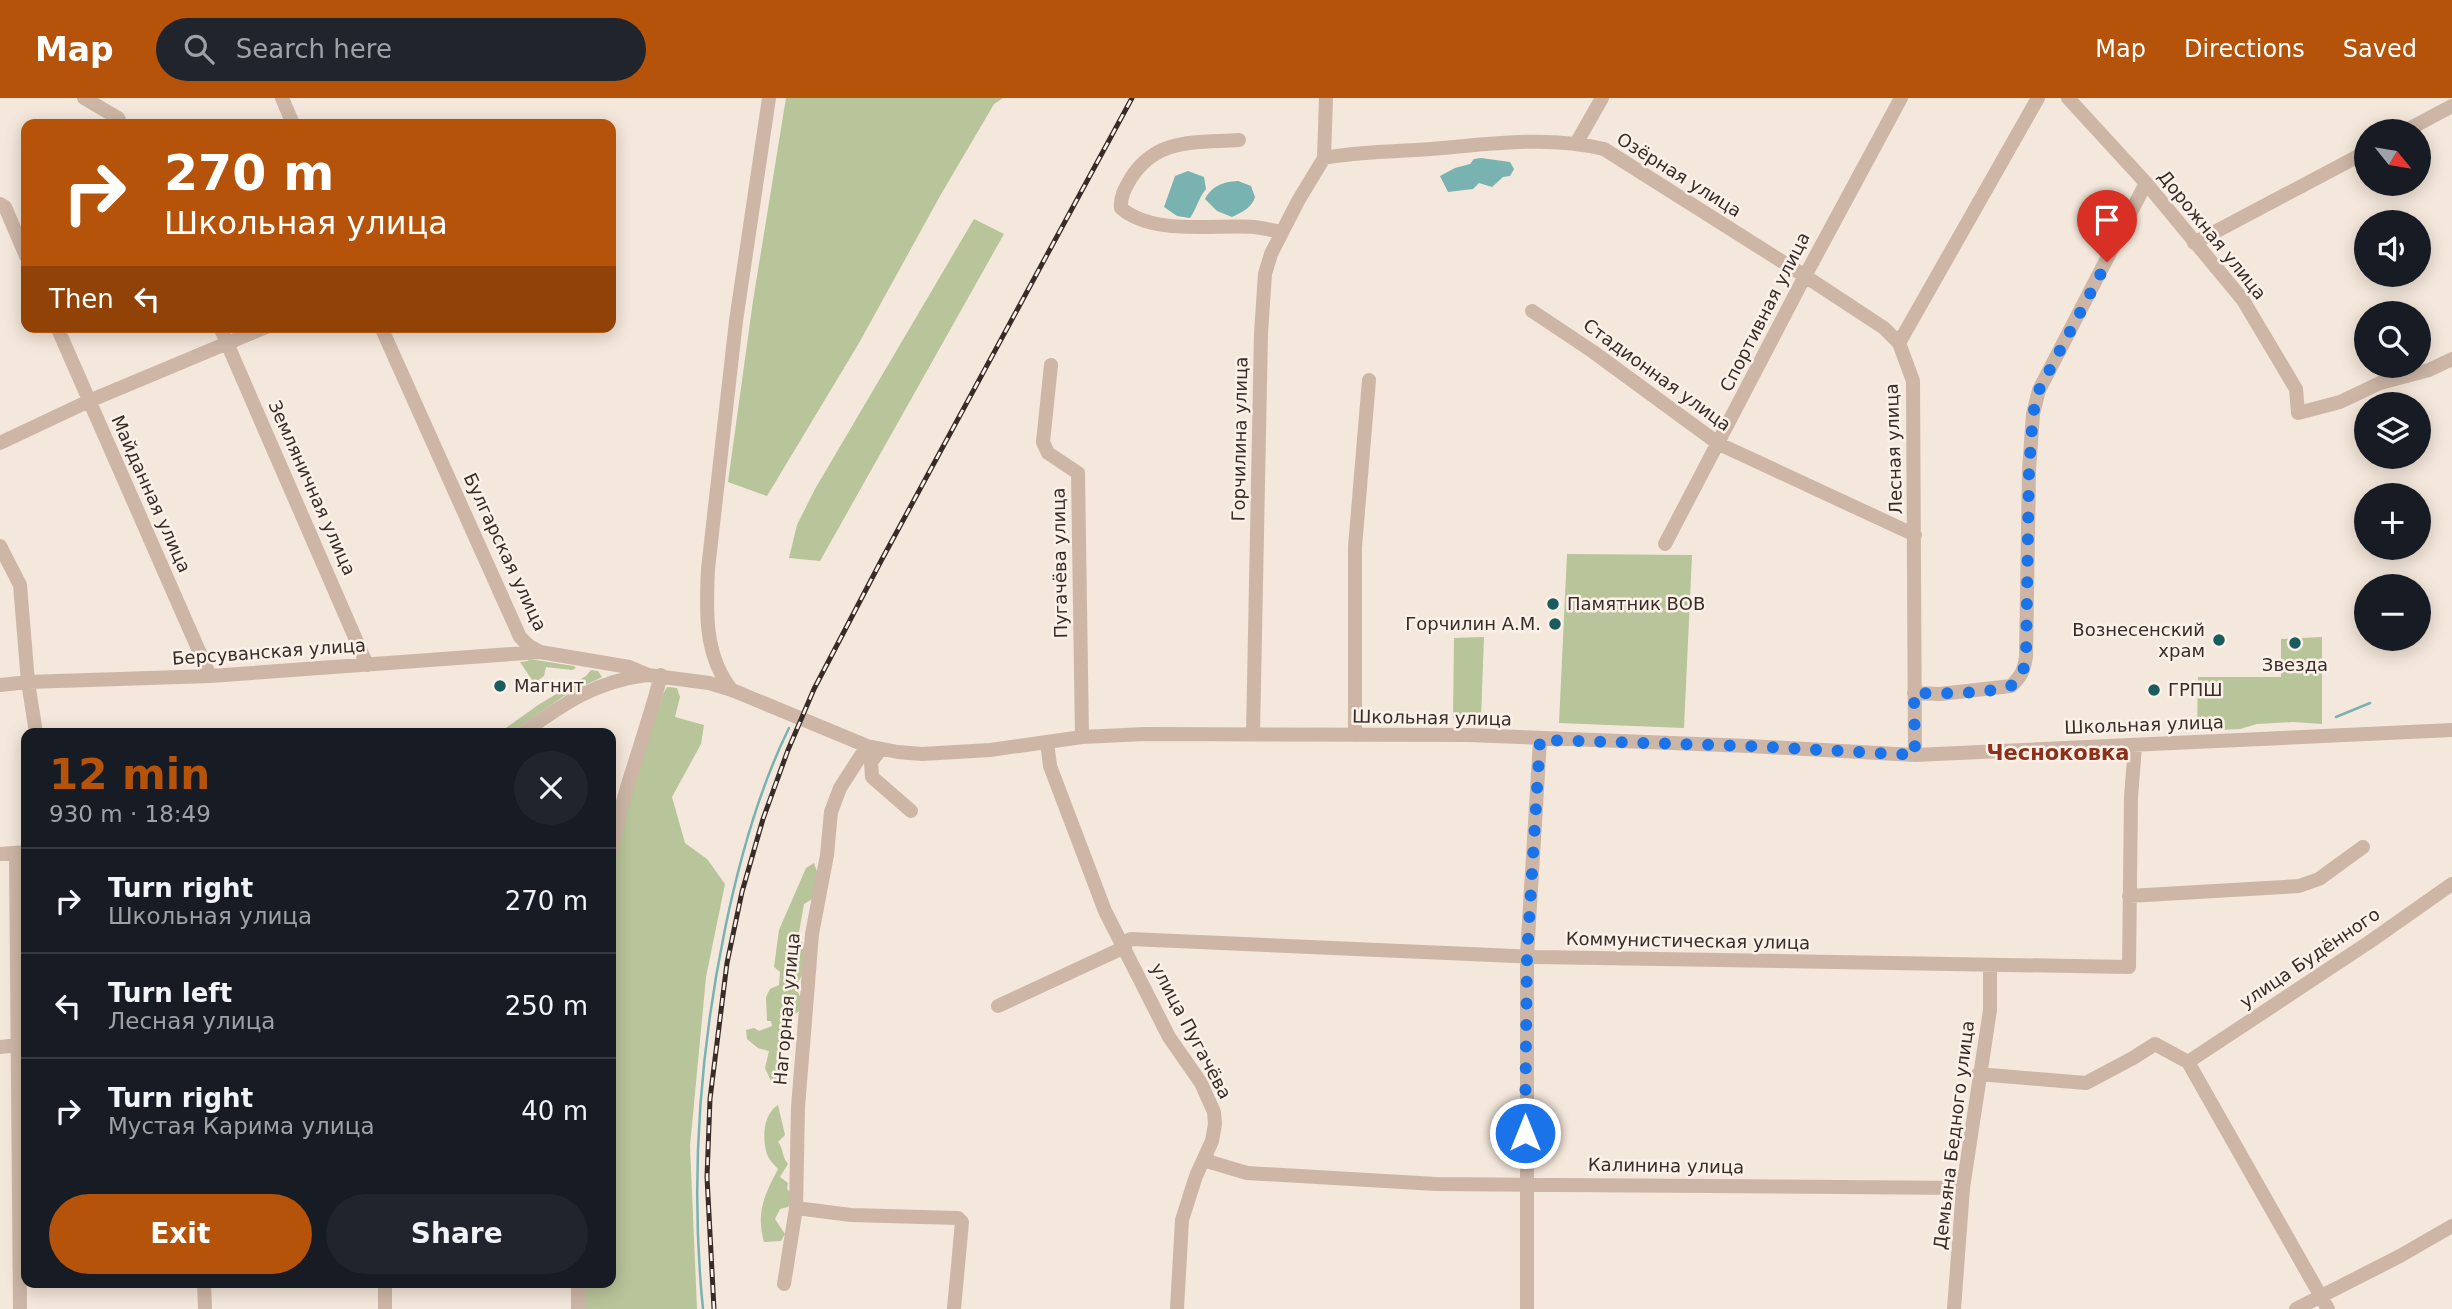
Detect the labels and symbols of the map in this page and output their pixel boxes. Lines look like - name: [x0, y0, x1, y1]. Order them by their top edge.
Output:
- north arrow: [2354, 119, 2431, 196]
- street label: Озёрная улица: [1613, 128, 1745, 221]
- street label: Дорожная улица: [2154, 166, 2271, 304]
- pin: [2077, 190, 2137, 262]
- street label: Спортивная улица: [1715, 229, 1814, 395]
- street label: Стадионная улица: [1579, 314, 1735, 435]
- street label: Горчилина улица: [1228, 357, 1251, 521]
- street label: Лесная улица: [1881, 383, 1906, 515]
- street label: Земляничная улица: [264, 397, 361, 578]
- street label: Майданная улица: [107, 412, 196, 576]
- street label: Булгарская улица: [460, 469, 551, 634]
- street label: Пугачёва улица: [1048, 487, 1071, 639]
- place label: Памятник ВОВ: [1567, 593, 1705, 614]
- marker: Памятник ВОВ: [1545, 596, 1561, 612]
- place label: Горчилин А.М.: [1405, 613, 1541, 634]
- marker: Горчилин А.М.: [1547, 616, 1563, 632]
- place label: Вознесенский храм: [2072, 619, 2205, 661]
- marker: Вознесенский храм: [2211, 632, 2227, 648]
- street label: Берсуванская улица: [171, 634, 367, 669]
- marker: Звезда: [2287, 635, 2303, 651]
- place label: Звезда: [2262, 654, 2328, 675]
- place label: Магнит: [514, 675, 584, 696]
- marker: Магнит: [492, 678, 508, 694]
- place label: ГРПШ: [2168, 679, 2223, 700]
- marker: ГРПШ: [2146, 682, 2162, 698]
- street label: Школьная улица: [1352, 706, 1512, 729]
- street label: Школьная улица: [2064, 711, 2224, 738]
- district label: Чесноковка: [1987, 741, 2130, 765]
- street label: улица Будённого: [2236, 903, 2384, 1012]
- street label: Коммунистическая улица: [1566, 928, 1810, 953]
- street label: Нагорная улица: [769, 932, 804, 1086]
- street label: улица Пугачёва: [1147, 959, 1236, 1102]
- street label: Демьяна Бедного улица: [1929, 1019, 1978, 1251]
- position arrow: [1488, 1096, 1562, 1170]
- street label: Калинина улица: [1588, 1154, 1744, 1177]

